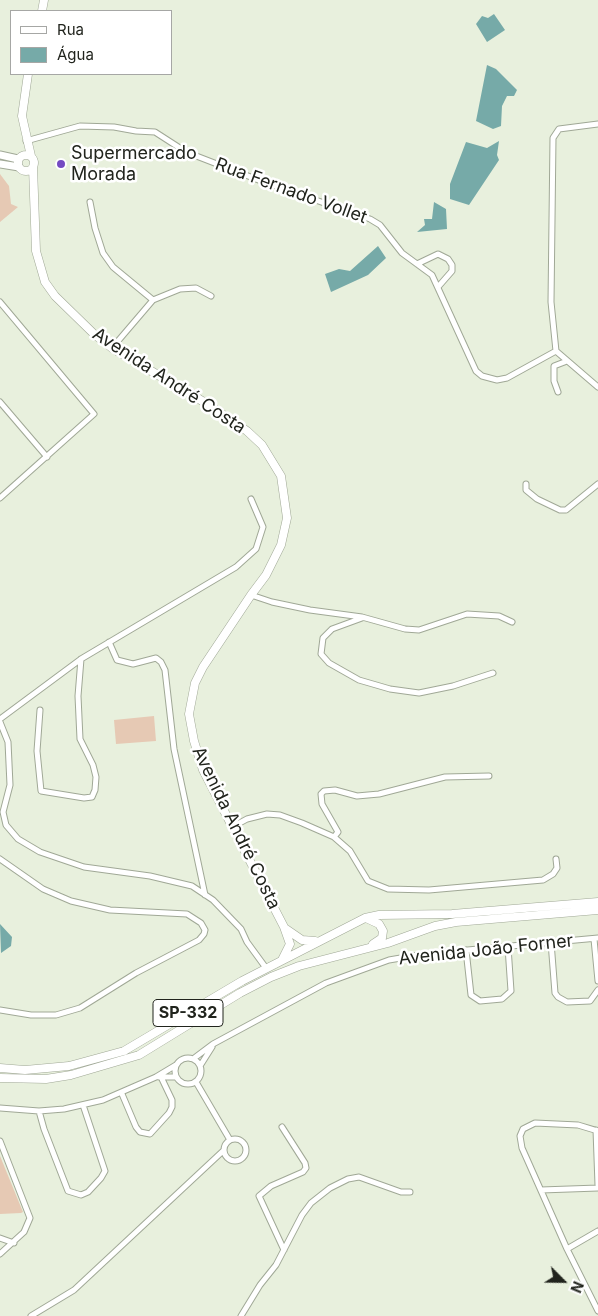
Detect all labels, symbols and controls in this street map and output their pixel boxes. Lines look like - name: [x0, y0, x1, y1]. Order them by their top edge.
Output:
- legend: [10, 10, 172, 75]
- text: Rua: [57, 20, 84, 39]
- text: Água: [57, 45, 94, 64]
- place label: Supermercado Morada: [71, 143, 197, 186]
- street label: Rua Fernado Vollet: [212, 154, 370, 228]
- marker: Supermercado Morada: [55, 158, 67, 170]
- street label: Avenida André Costa: [88, 323, 250, 439]
- street label: Avenida André Costa: [187, 743, 285, 913]
- street label: Avenida João Forner: [398, 930, 574, 970]
- road number: SP-332: [153, 1000, 223, 1026]
- north arrow: [538, 1256, 588, 1306]
- text: N: [567, 1279, 587, 1295]

